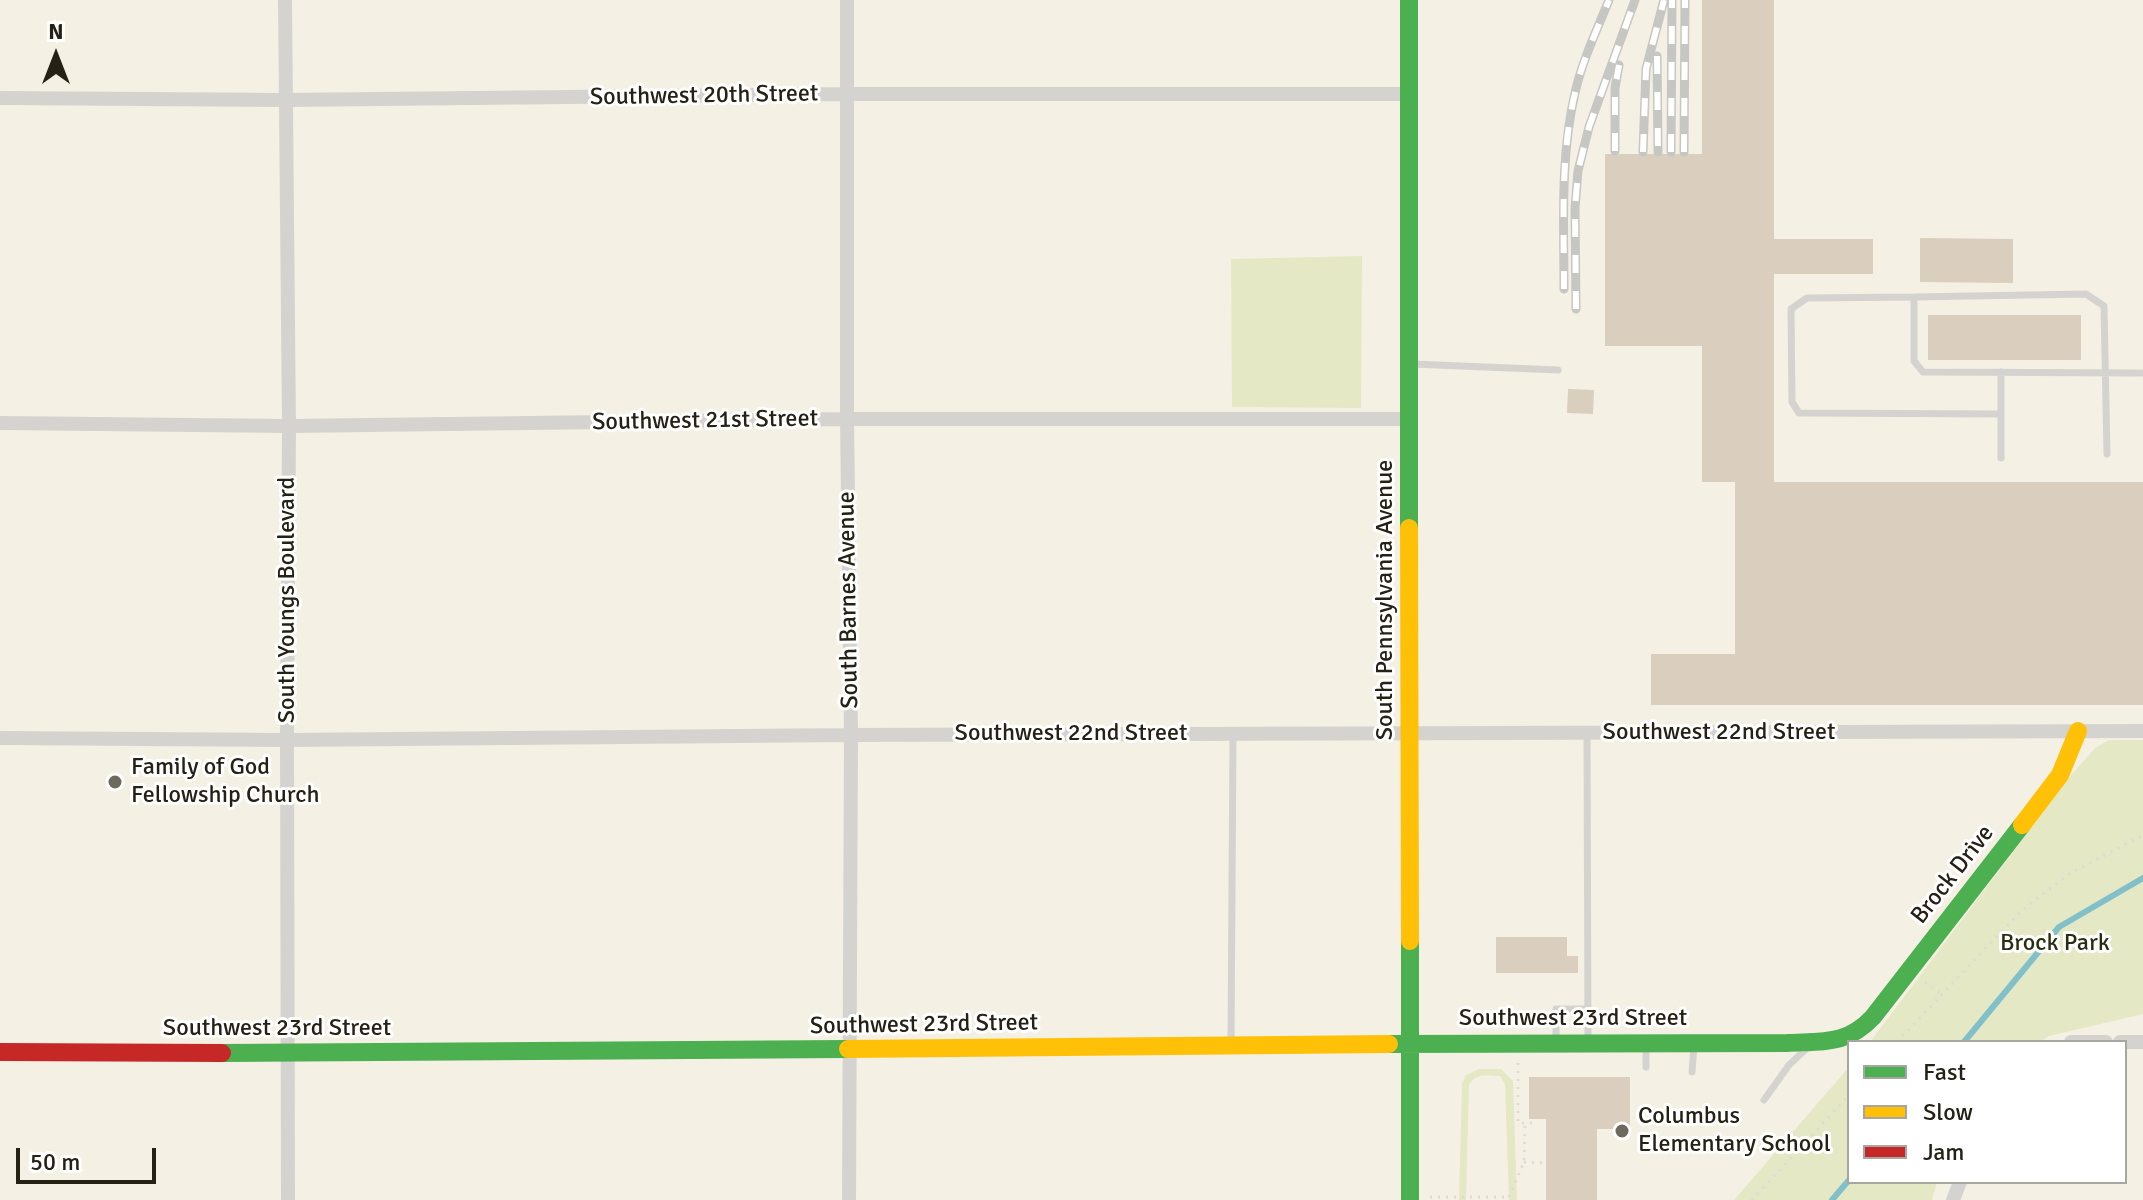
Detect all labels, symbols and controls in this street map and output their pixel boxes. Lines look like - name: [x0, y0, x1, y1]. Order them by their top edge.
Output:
- north arrow: [16, 16, 96, 96]
- text: N: [48, 18, 64, 45]
- street label: Southwest 20th Street: [590, 80, 818, 112]
- street label: Southwest 21st Street: [592, 405, 818, 437]
- street label: South Pennsylvania Avenue: [1372, 460, 1400, 740]
- street label: South Youngs Boulevard: [274, 477, 302, 723]
- street label: South Barnes Avenue: [833, 491, 865, 709]
- street label: Southwest 22nd Street: [1603, 719, 1835, 747]
- street label: Southwest 22nd Street: [955, 720, 1187, 748]
- place label: Family of God Fellowship Church: [131, 754, 320, 810]
- marker: Family of God Fellowship Church: [106, 773, 124, 791]
- street label: Brock Drive: [1906, 820, 2000, 930]
- park label: Brock Park: [2000, 930, 2110, 958]
- street label: Southwest 23rd Street: [1459, 1005, 1687, 1033]
- street label: Southwest 23rd Street: [810, 1009, 1038, 1041]
- street label: Southwest 23rd Street: [163, 1015, 391, 1043]
- legend: [1847, 1040, 2127, 1184]
- text: Fast: [1923, 1057, 1966, 1087]
- text: Slow: [1923, 1097, 1973, 1127]
- place label: Columbus Elementary School: [1638, 1103, 1831, 1159]
- marker: Columbus Elementary School: [1613, 1122, 1631, 1140]
- scale bar: [20, 1132, 160, 1182]
- text: Jam: [1923, 1137, 1964, 1167]
- text: 50 m: [30, 1147, 80, 1177]

